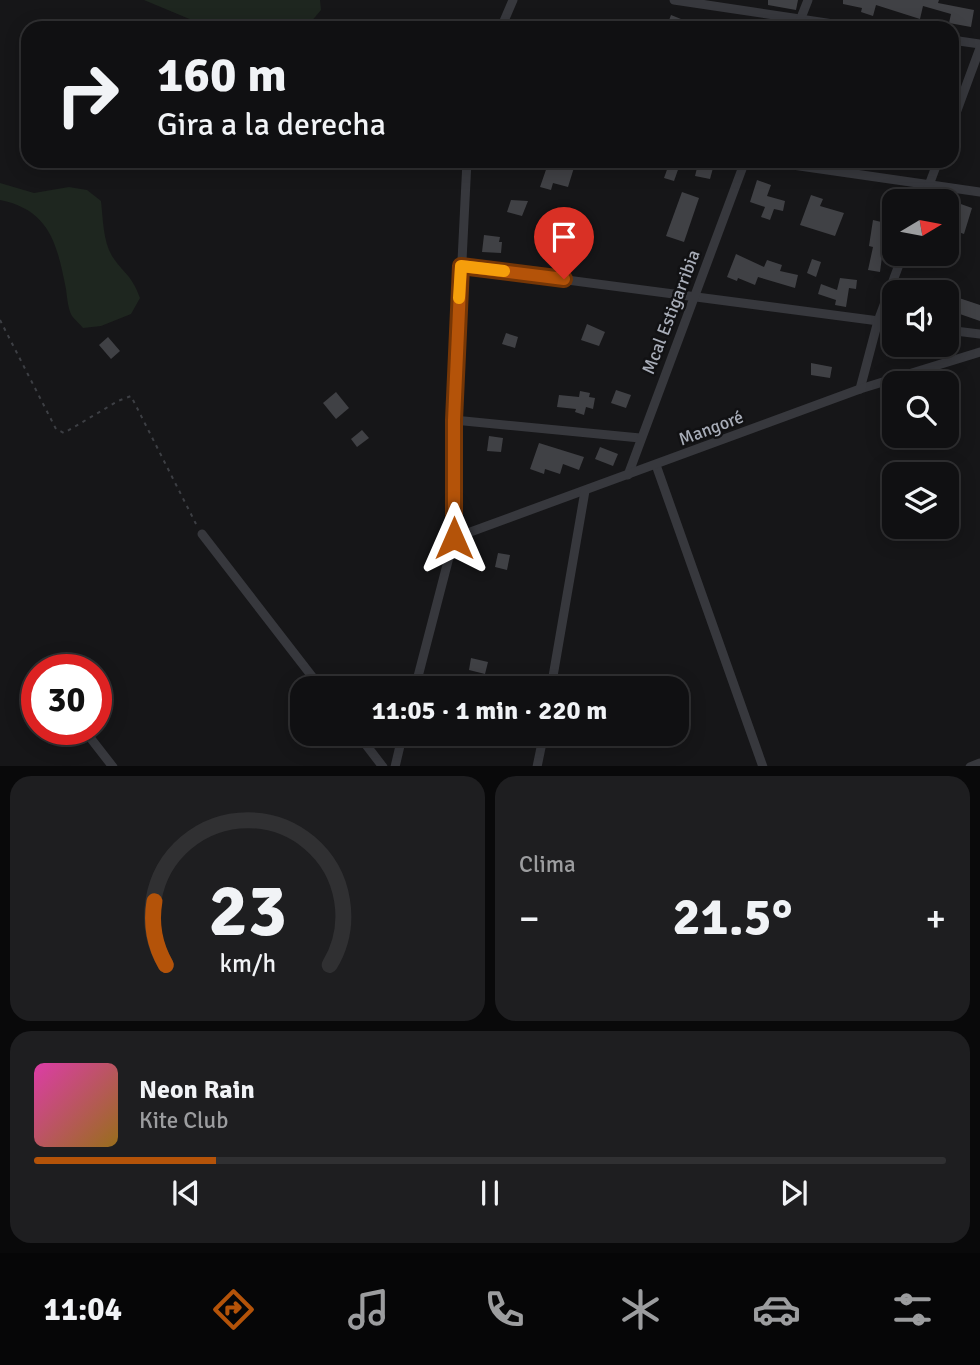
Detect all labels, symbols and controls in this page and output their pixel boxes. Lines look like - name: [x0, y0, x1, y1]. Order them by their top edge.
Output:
- text: 160 m: [157, 45, 287, 105]
- icon: right: [42, 49, 133, 140]
- text: Gira a la derecha: [157, 105, 386, 144]
- north arrow: [882, 189, 959, 266]
- map controls: [882, 189, 959, 539]
- pin: [534, 207, 594, 279]
- icon: arrive: [545, 218, 583, 256]
- street label: Mcal Estigarribia: [637, 247, 705, 377]
- button: sound: [882, 280, 959, 357]
- button: search: [882, 371, 959, 448]
- street label: Mangoré: [675, 406, 747, 450]
- button: layers: [882, 462, 959, 539]
- position arrow: [417, 501, 491, 575]
- speed limit sign: 30: [21, 654, 112, 745]
- text: 11:05 · 1 min · 220 m: [372, 695, 607, 727]
- text: Clima: [519, 850, 576, 879]
- text: 23: [208, 867, 287, 956]
- text: 21.5°: [673, 885, 792, 949]
- text: −: [519, 895, 540, 942]
- text: +: [925, 895, 946, 942]
- text: km/h: [219, 947, 276, 978]
- text: Neon Rain: [139, 1074, 255, 1106]
- text: Kite Club: [139, 1106, 228, 1135]
- icon: previous: [167, 1174, 205, 1212]
- icon: pause: [471, 1174, 509, 1212]
- icon: next: [775, 1174, 813, 1212]
- icon: directions: [209, 1285, 258, 1334]
- icon: music: [344, 1285, 393, 1334]
- icon: phone: [480, 1285, 529, 1334]
- icon: climate: [616, 1285, 665, 1334]
- icon: car: [752, 1285, 801, 1334]
- icon: filters: [888, 1285, 937, 1334]
- text: 11:04: [43, 1290, 122, 1329]

